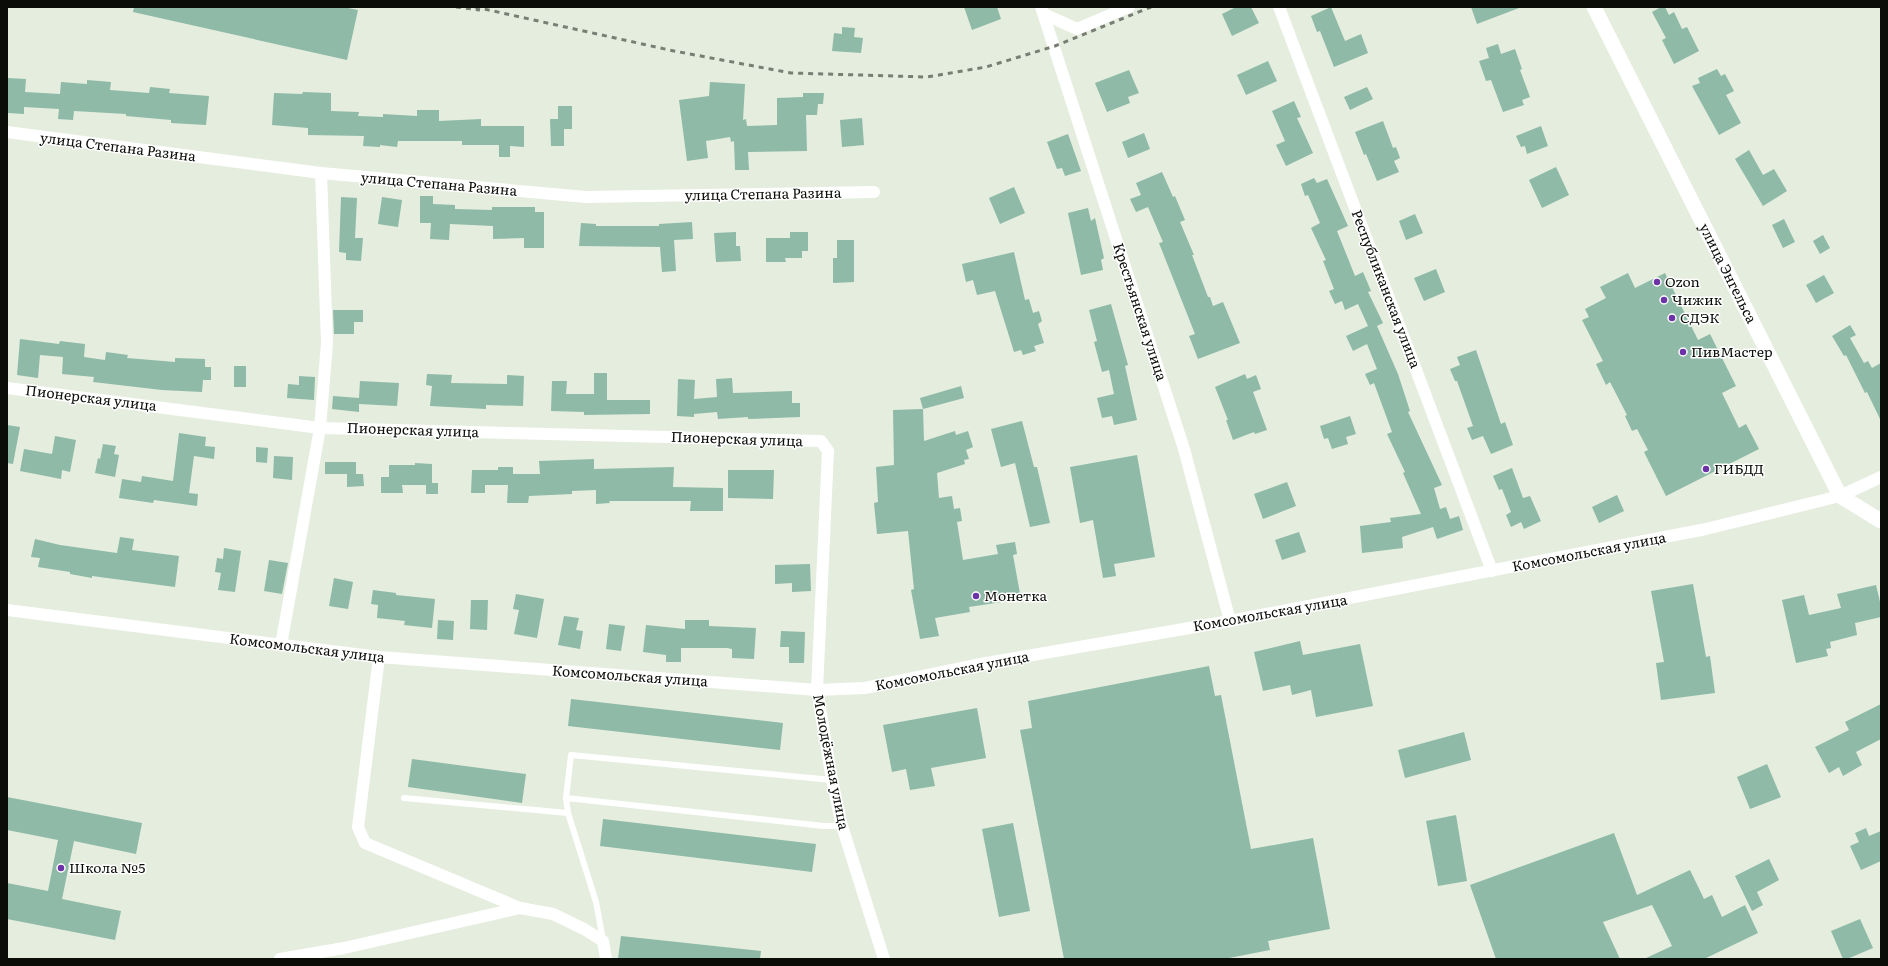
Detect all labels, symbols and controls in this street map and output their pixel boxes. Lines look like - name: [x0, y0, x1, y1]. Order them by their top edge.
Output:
- street label: улица Степана Разина: [39, 127, 198, 166]
- street label: улица Степана Разина: [360, 166, 518, 200]
- street label: улица Степана Разина: [684, 182, 842, 204]
- street label: Республиканская улица: [1347, 207, 1427, 371]
- street label: улица Энгельса: [1695, 219, 1763, 327]
- street label: Крестьянская улица: [1109, 240, 1173, 384]
- place label: Ozon: [1665, 271, 1700, 291]
- marker: Ozon: [1652, 277, 1662, 287]
- place label: Чижик: [1672, 289, 1723, 309]
- marker: Чижик: [1659, 295, 1669, 305]
- place label: СДЭК: [1680, 307, 1720, 327]
- marker: СДЭК: [1667, 313, 1677, 323]
- place label: ПивМастер: [1691, 341, 1773, 361]
- marker: ПивМастер: [1678, 347, 1688, 357]
- street label: Пионерская улица: [24, 379, 158, 415]
- street label: Пионерская улица: [347, 417, 480, 441]
- street label: Пионерская улица: [671, 426, 804, 450]
- place label: ГИБДД: [1714, 458, 1764, 478]
- marker: ГИБДД: [1701, 464, 1711, 474]
- street label: Комсомольская улица: [1510, 526, 1668, 576]
- place label: Монетка: [984, 585, 1048, 605]
- street label: Комсомольская улица: [1191, 589, 1349, 635]
- marker: Монетка: [971, 591, 981, 601]
- street label: Комсомольская улица: [228, 628, 386, 667]
- street label: Комсомольская улица: [873, 645, 1031, 695]
- street label: Комсомольская улица: [551, 660, 709, 690]
- street label: Молодёжная улица: [809, 692, 855, 832]
- place label: Школа №5: [69, 857, 145, 877]
- marker: Школа №5: [56, 863, 66, 873]

